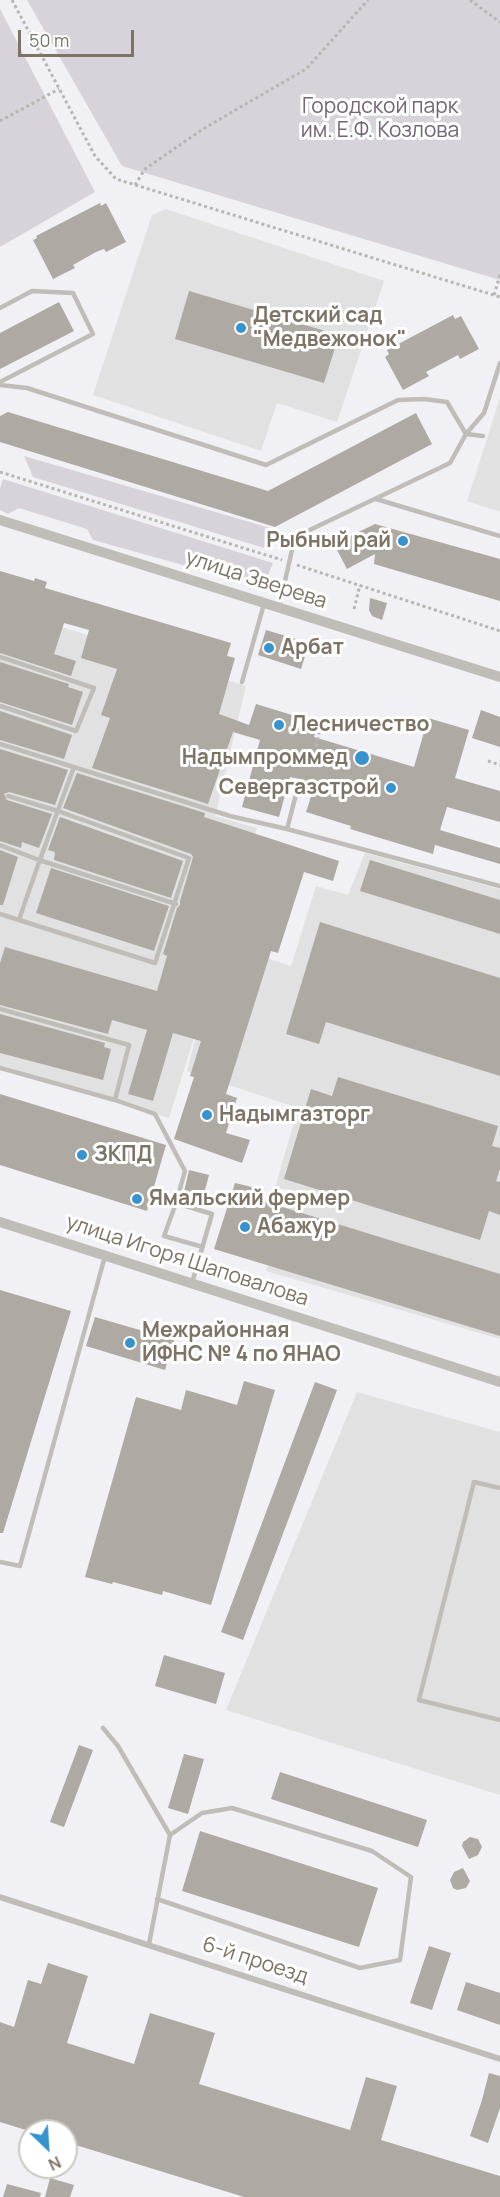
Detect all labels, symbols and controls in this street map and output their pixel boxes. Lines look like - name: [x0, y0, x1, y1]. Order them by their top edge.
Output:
- scale bar: [21, 18, 136, 56]
- text: 50 m: [29, 28, 69, 52]
- park label: Городской парк им. Е.Ф. Козлова: [301, 94, 459, 144]
- place label: Детский сад "Медвежонок": [253, 303, 406, 353]
- marker: Детский сад "Медвежонок": [234, 321, 248, 335]
- place label: Рыбный рай: [266, 528, 391, 554]
- marker: Рыбный рай: [396, 534, 410, 548]
- street label: улица Зверева: [182, 545, 330, 615]
- place label: Арбат: [281, 635, 344, 661]
- marker: Арбат: [262, 641, 276, 655]
- place label: Лесничество: [291, 712, 429, 738]
- marker: Лесничество: [272, 718, 286, 732]
- place label: Надымпроммед: [182, 745, 348, 771]
- marker: Надымпроммед: [353, 749, 371, 767]
- place label: Севергазстрой: [219, 775, 379, 801]
- marker: Севергазстрой: [384, 781, 398, 795]
- place label: Надымгазторг: [219, 1102, 370, 1128]
- marker: Надымгазторг: [200, 1108, 214, 1122]
- place label: ЗКПД: [94, 1142, 152, 1168]
- marker: ЗКПД: [75, 1148, 89, 1162]
- place label: Ямальский фермер: [149, 1186, 350, 1212]
- marker: Ямальский фермер: [130, 1192, 144, 1206]
- street label: улица Игоря Шаповалова: [63, 1210, 311, 1312]
- place label: Абажур: [257, 1214, 337, 1240]
- marker: Абажур: [238, 1220, 252, 1234]
- place label: Межрайонная ИФНС № 4 по ЯНАО: [142, 1318, 341, 1368]
- marker: Межрайонная ИФНС № 4 по ЯНАО: [123, 1336, 137, 1350]
- street label: 6-й проезд: [199, 1932, 311, 1990]
- north arrow: [18, 2119, 78, 2179]
- text: N: [45, 2151, 65, 2176]

